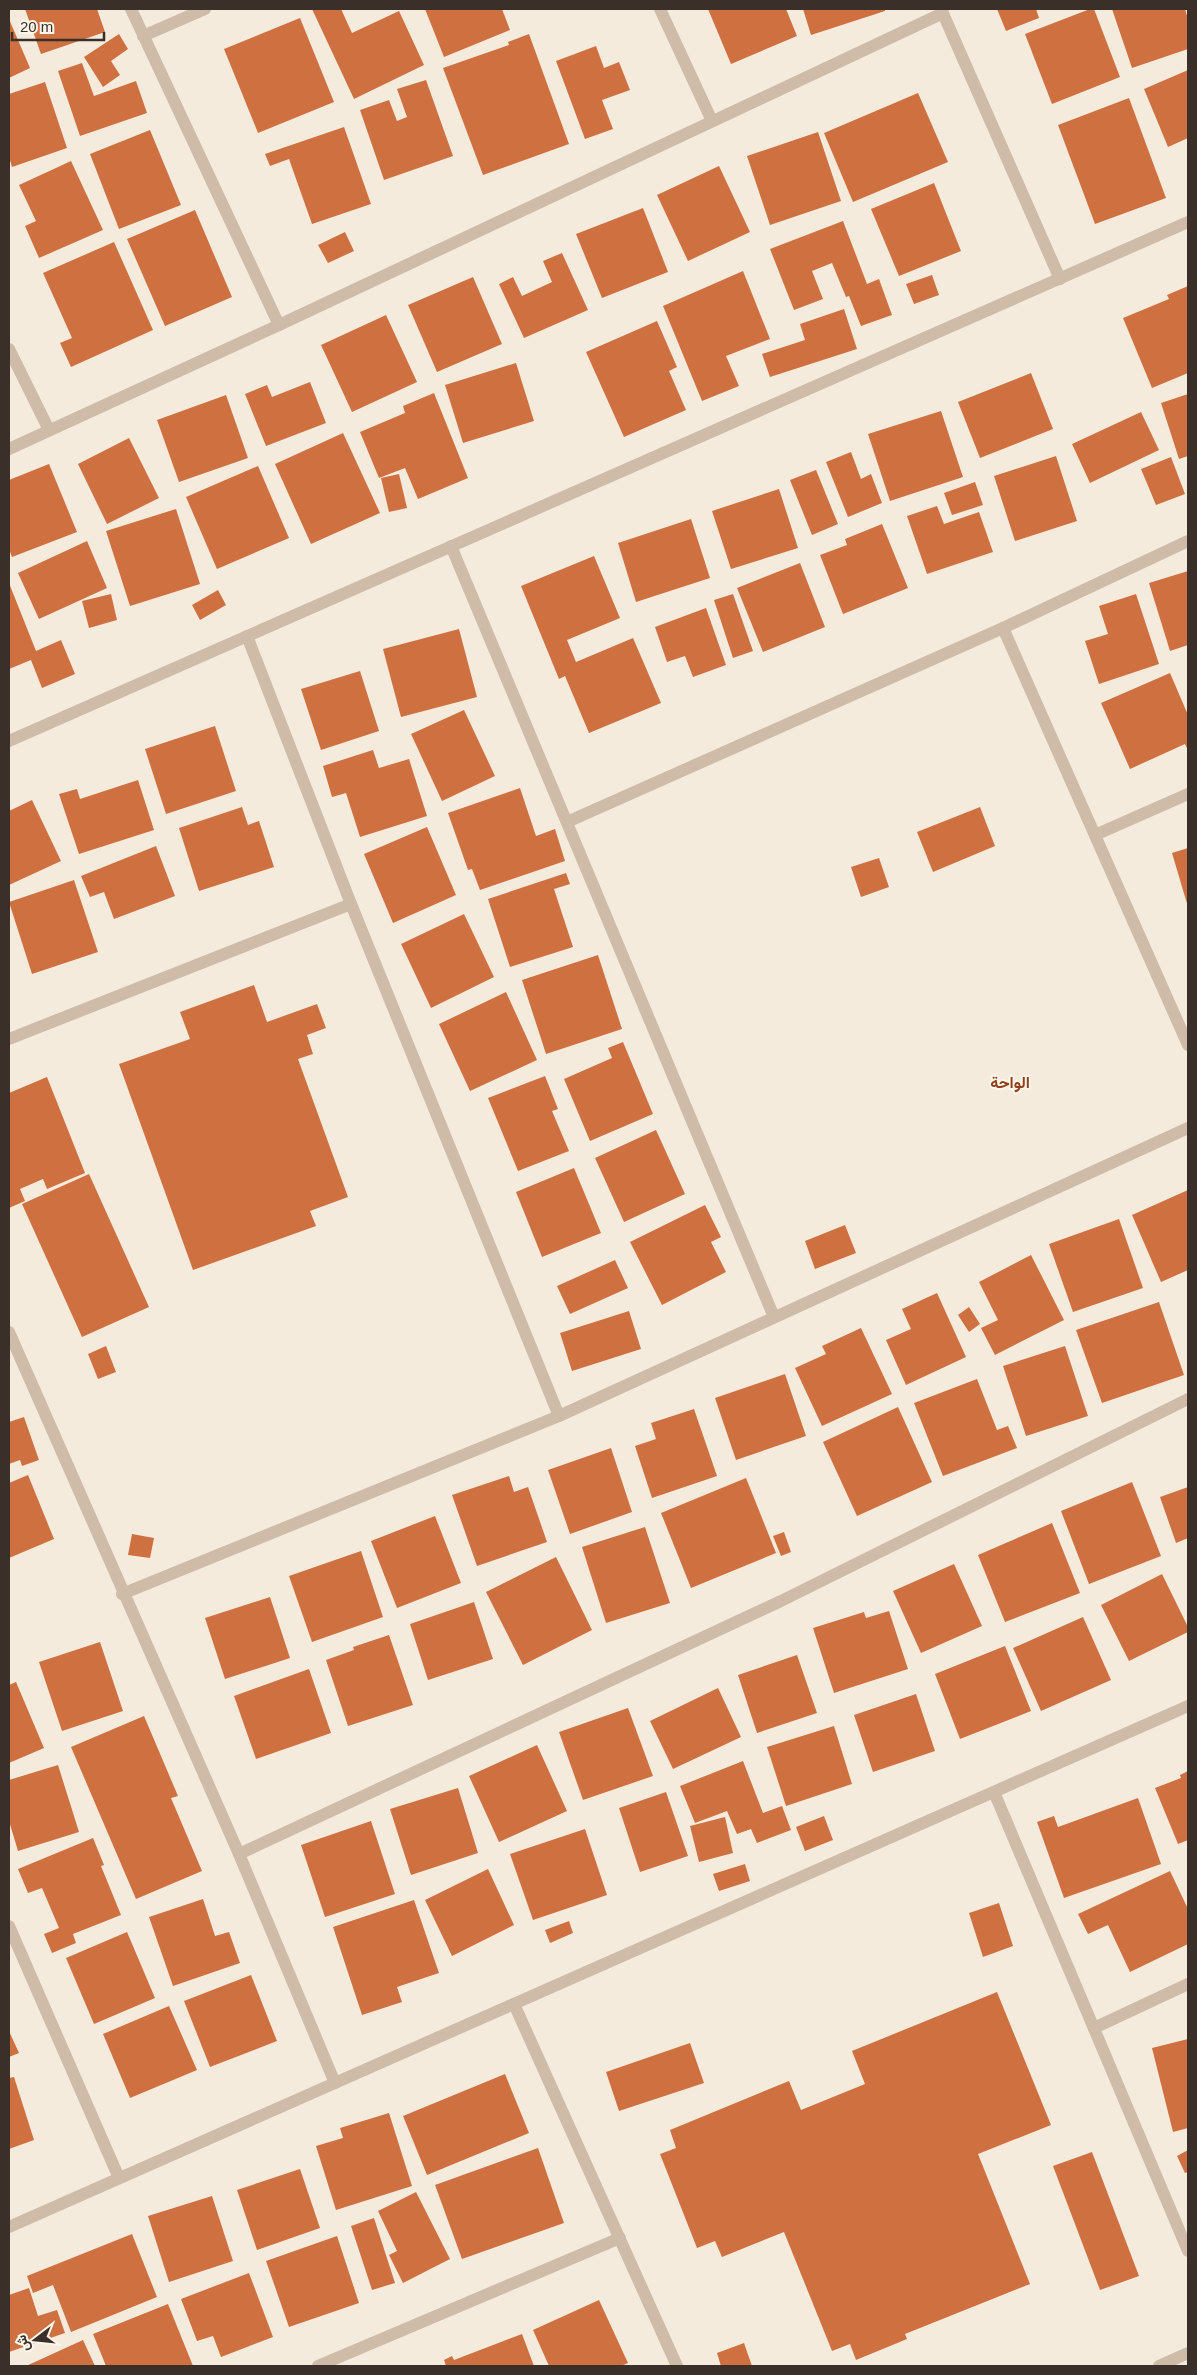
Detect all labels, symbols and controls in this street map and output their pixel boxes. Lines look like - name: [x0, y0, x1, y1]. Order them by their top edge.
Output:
- scale bar: [12, 10, 105, 42]
- text: 20 m: [20, 18, 53, 35]
- district label: الواحة: [990, 1074, 1030, 1093]
- north arrow: [10, 2315, 60, 2365]
- text: ش: [12, 2333, 33, 2354]

